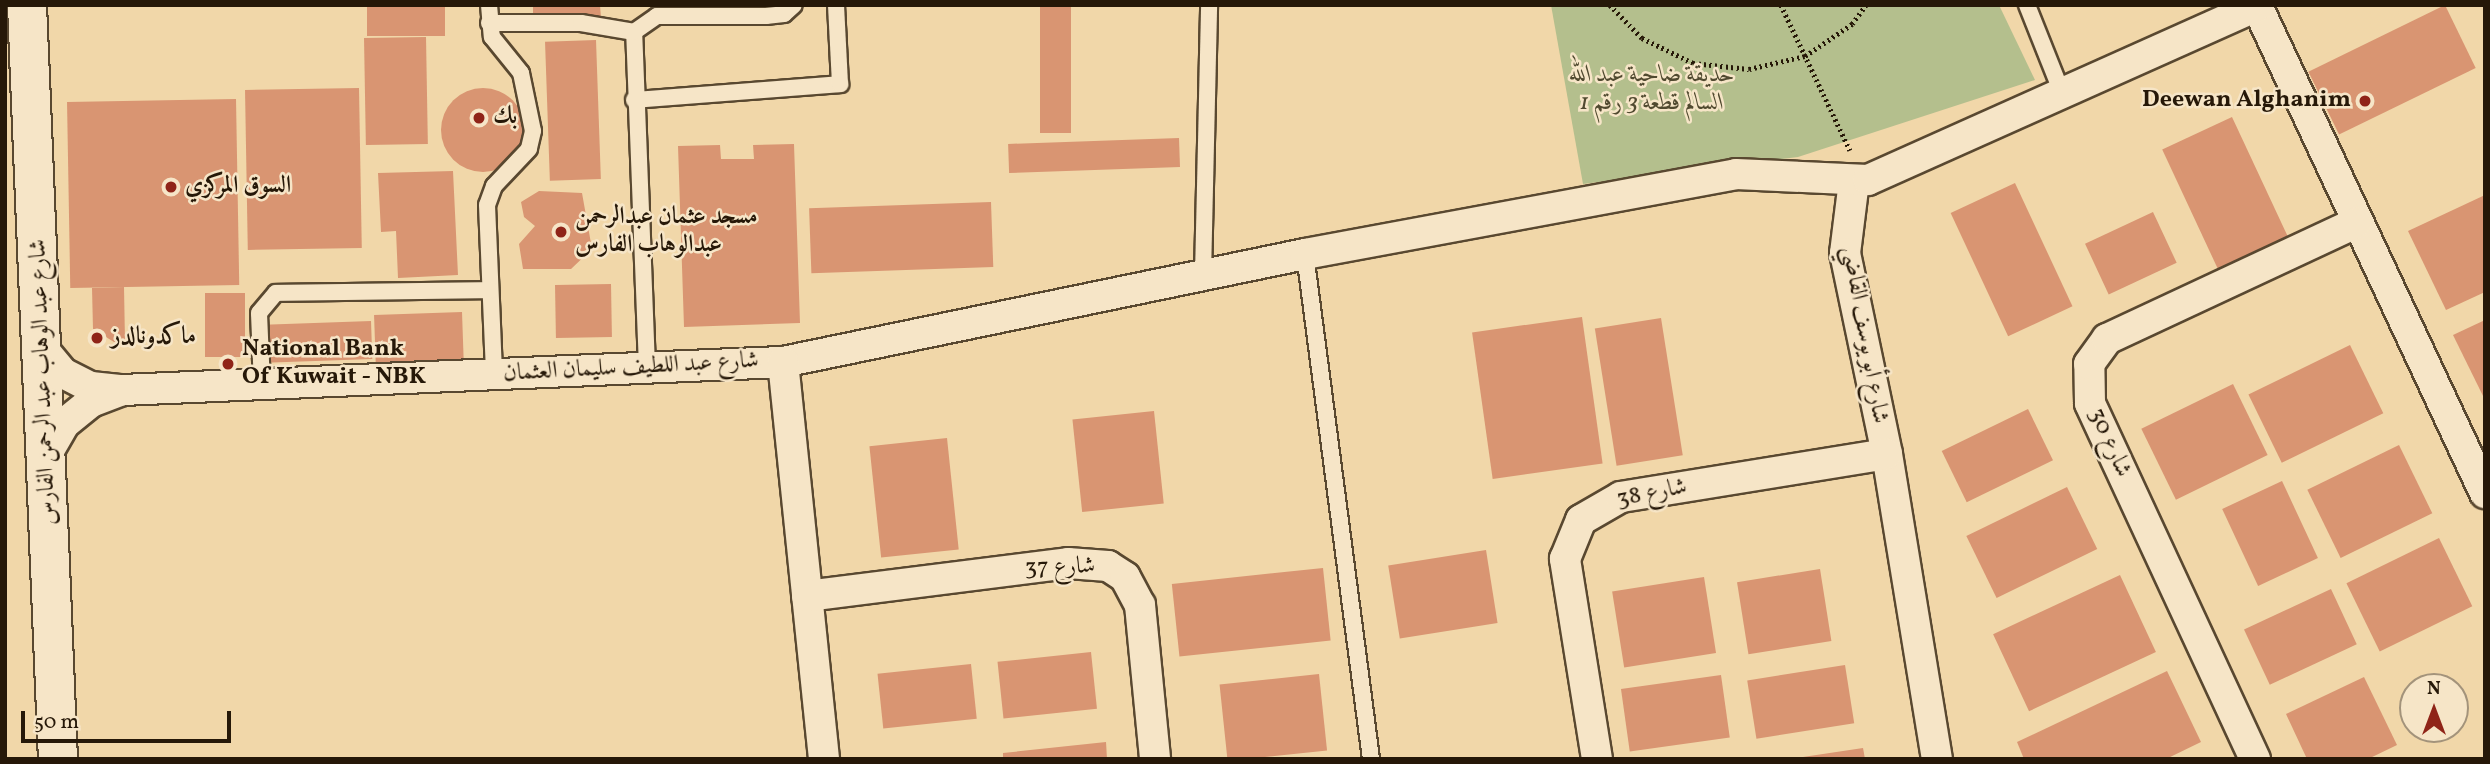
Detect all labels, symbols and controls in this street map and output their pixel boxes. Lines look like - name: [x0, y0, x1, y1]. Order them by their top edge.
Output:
- park label: حديقة ضاحية عبد الله السالم قطعة 3 رقم 1: [1569, 62, 1735, 118]
- place label: Deewan Alghanim: [2142, 87, 2351, 115]
- marker: Deewan Alghanim: [2357, 93, 2373, 109]
- place label: بك: [493, 104, 517, 132]
- marker: بك: [471, 110, 487, 126]
- place label: السوق المركزي: [185, 173, 291, 201]
- marker: السوق المركزي: [163, 179, 179, 195]
- place label: مسجد عثمان عبدالرحمن عبدالوهاب الفارس: [575, 204, 758, 260]
- marker: مسجد عثمان عبدالرحمن عبدالوهاب الفارس: [553, 224, 569, 240]
- street label: شارع عبد الوهاب عبد الرحمن الفارس: [25, 238, 63, 526]
- street label: شارع أبو يوسف القاضي: [1834, 244, 1894, 426]
- place label: ماكدونالدز: [111, 324, 196, 352]
- marker: ماكدونالدز: [89, 330, 105, 346]
- place label: National Bank Of Kuwait - NBK: [242, 336, 425, 392]
- street label: شارع عبد اللطيف سليمان العثمان: [502, 347, 760, 389]
- marker: National Bank Of Kuwait - NBK: [220, 356, 236, 372]
- street label: شارع 30: [2081, 404, 2137, 482]
- street label: شارع 38: [1614, 473, 1690, 515]
- street label: شارع 37: [1024, 552, 1096, 584]
- north arrow: [2399, 673, 2469, 743]
- text: N: [2427, 676, 2441, 702]
- scale bar: [24, 698, 234, 742]
- text: 50 m: [34, 708, 79, 737]

